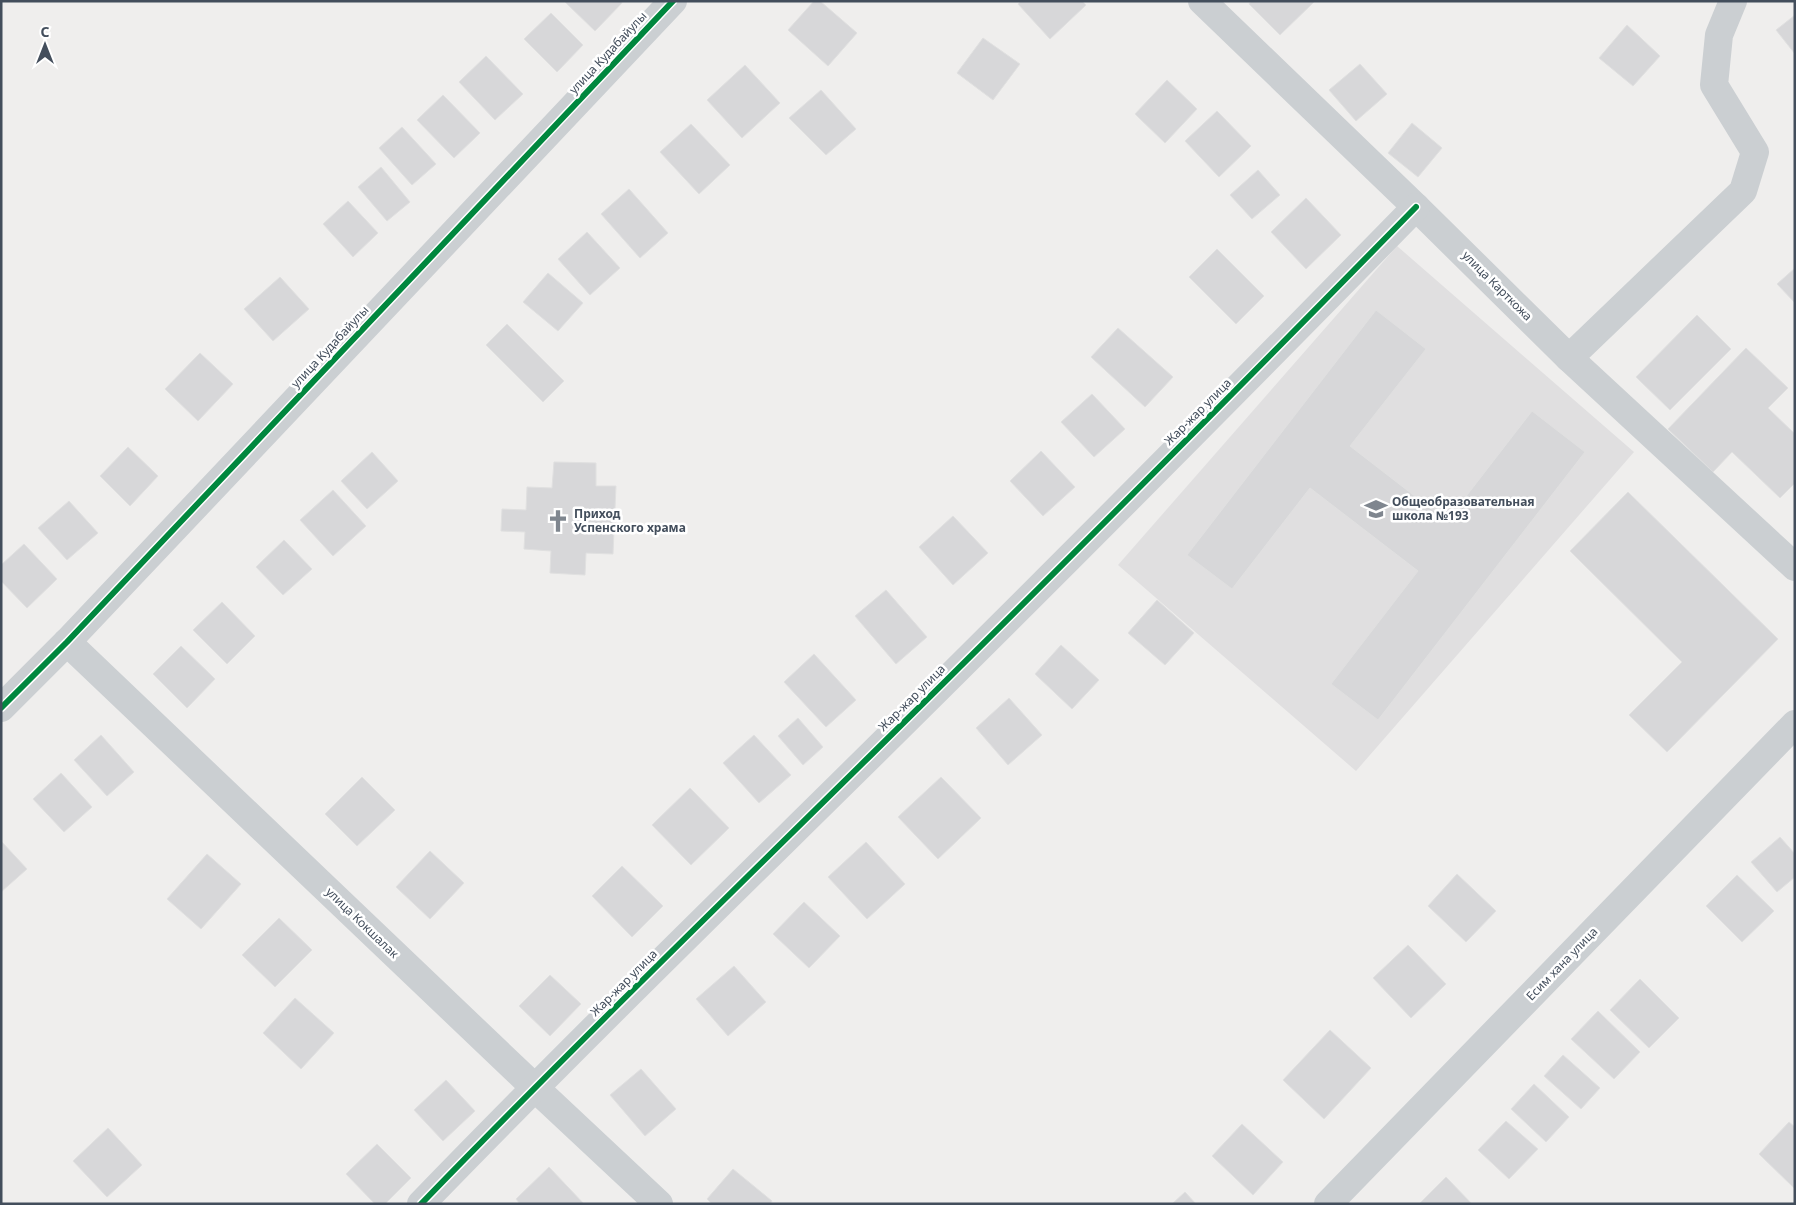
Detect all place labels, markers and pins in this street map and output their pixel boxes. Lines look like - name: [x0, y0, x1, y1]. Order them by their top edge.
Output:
- place label: Общеобразовательная школа №193: [1392, 493, 1535, 524]
- school or university icon: Общеобразовательная школа №193: [1363, 496, 1389, 522]
- place label: Приход Успенского храма: [574, 505, 686, 536]
- church icon: Приход Успенского храма: [545, 508, 571, 534]

